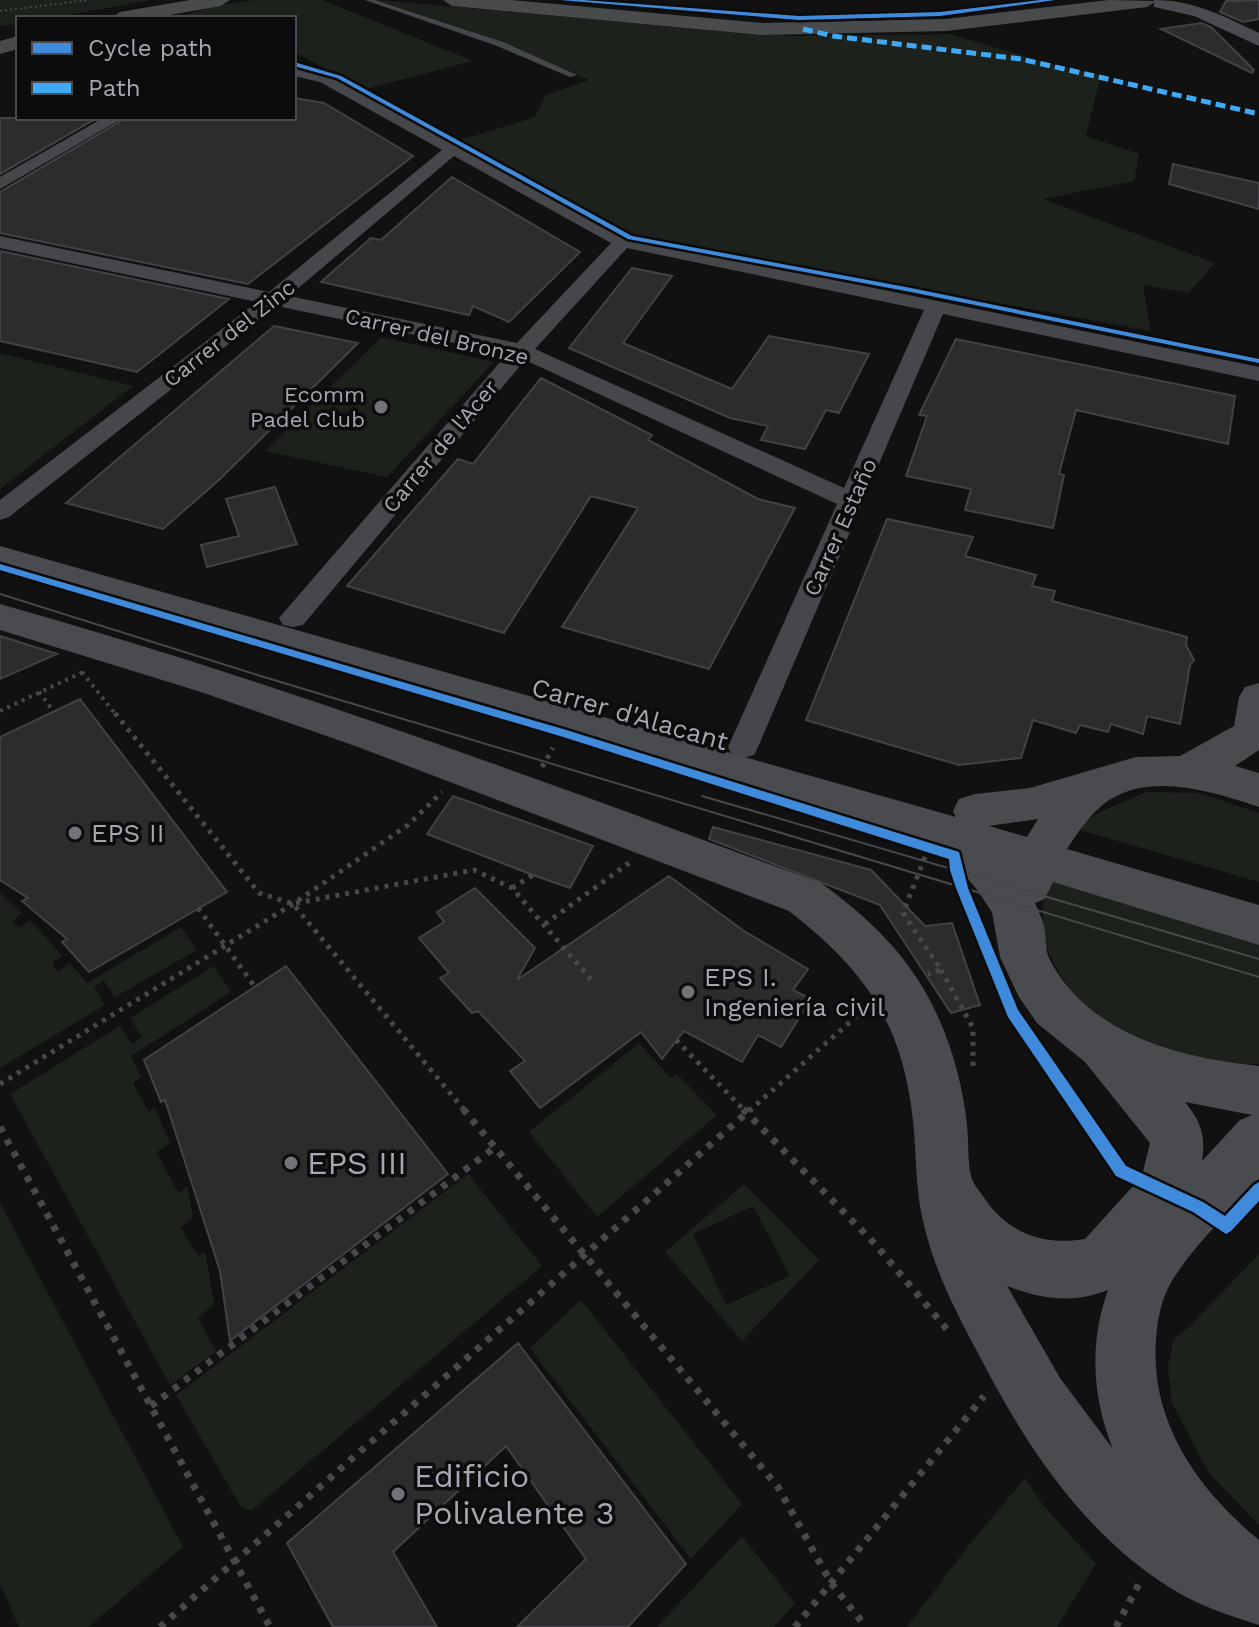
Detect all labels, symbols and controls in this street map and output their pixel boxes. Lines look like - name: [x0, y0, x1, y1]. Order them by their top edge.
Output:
- legend: [16, 16, 296, 120]
- text: Cycle path: [88, 34, 213, 62]
- text: Path: [88, 74, 141, 102]
- street label: Carrer del Zinc: [159, 274, 300, 392]
- street label: Carrer del Bronze: [343, 303, 531, 370]
- street label: Carrer de l'Acer: [378, 375, 503, 518]
- place label: Ecomm Padel Club: [250, 382, 365, 432]
- marker: Ecomm Padel Club: [372, 398, 390, 416]
- street label: Carrer Estaño: [799, 455, 882, 600]
- street label: Carrer d'Alacant: [528, 672, 732, 756]
- place label: EPS II: [91, 818, 164, 848]
- marker: EPS II: [66, 824, 84, 842]
- place label: EPS I. Ingeniería civil: [704, 962, 885, 1022]
- marker: EPS I. Ingeniería civil: [679, 983, 697, 1001]
- place label: EPS III: [307, 1144, 407, 1182]
- marker: EPS III: [282, 1154, 300, 1172]
- place label: Edificio Polivalente 3: [414, 1457, 614, 1532]
- marker: Edificio Polivalente 3: [389, 1485, 407, 1503]

